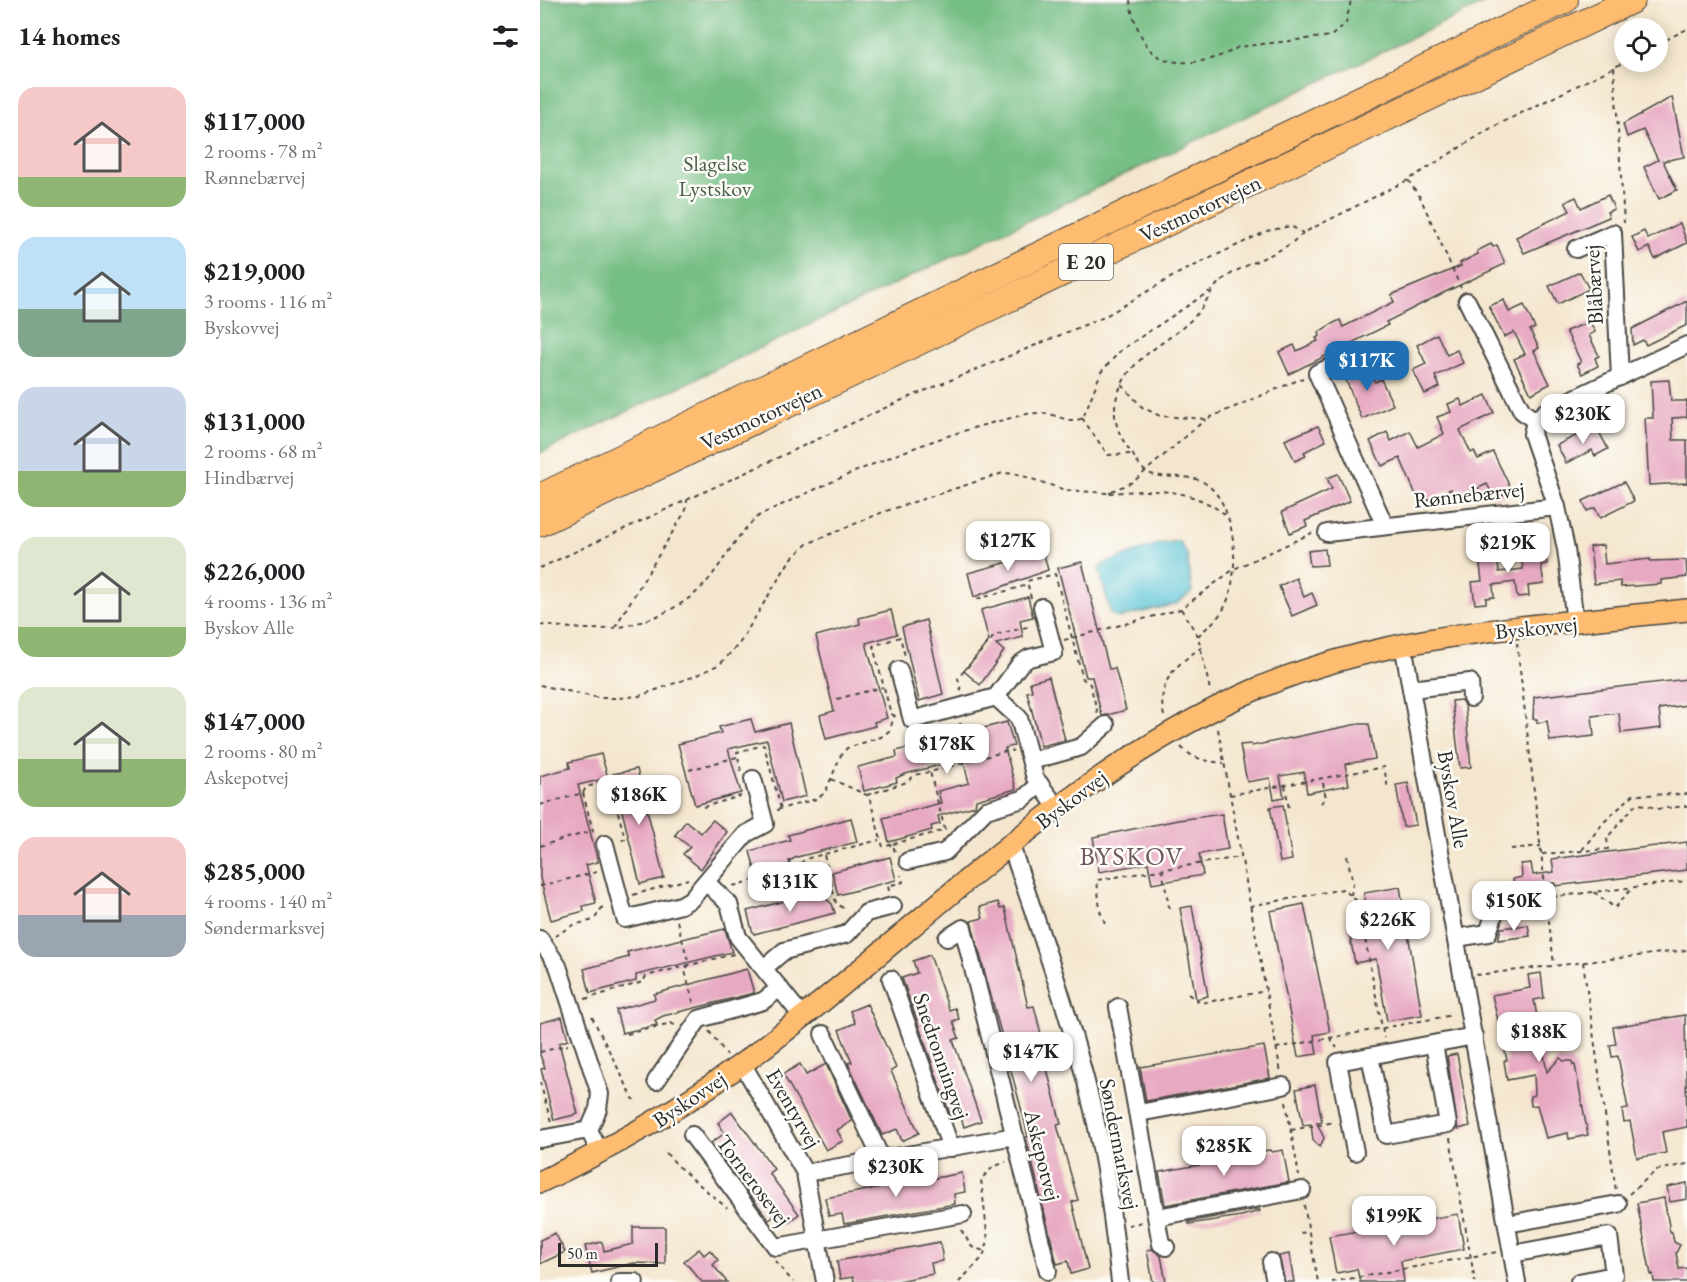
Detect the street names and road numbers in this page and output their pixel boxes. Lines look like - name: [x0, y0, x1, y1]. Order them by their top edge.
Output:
- street label: Vestmotorvejen: [1135, 167, 1266, 249]
- road number: E 20: [1059, 244, 1113, 280]
- street label: Blåbærvej: [1577, 244, 1610, 326]
- street label: Vestmotorvejen: [696, 375, 827, 457]
- street label: Rønnebærvej: [1412, 474, 1526, 515]
- street label: Byskovvej: [1493, 609, 1579, 646]
- street label: Byskov Alle: [1431, 748, 1476, 851]
- street label: Byskovvej: [1030, 763, 1113, 836]
- street label: Snedronningvej: [906, 989, 977, 1123]
- street label: Eventyrvej: [759, 1063, 828, 1153]
- street label: Byskovvej: [647, 1064, 732, 1135]
- street label: Søndermarksvej: [1093, 1076, 1146, 1212]
- street label: Askepotvej: [1017, 1105, 1068, 1204]
- street label: Tornerosevej: [710, 1129, 798, 1232]

